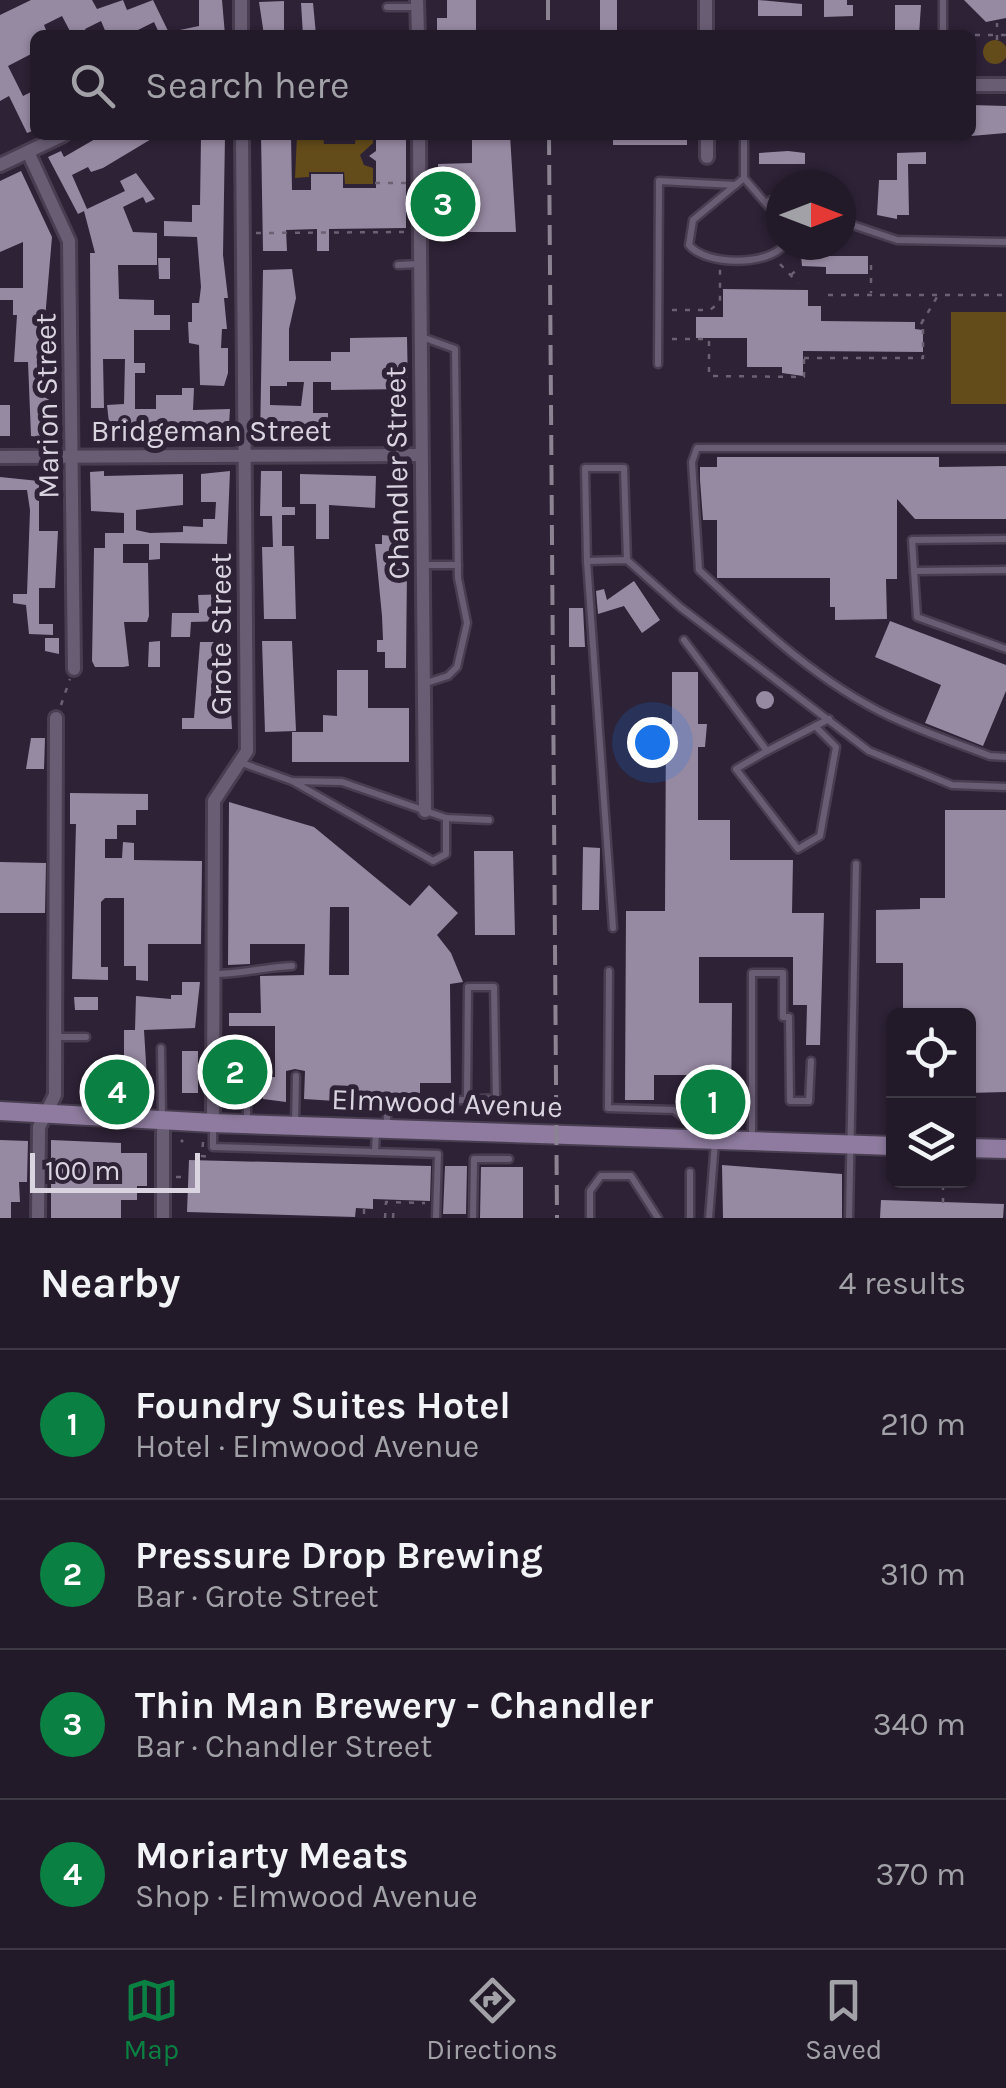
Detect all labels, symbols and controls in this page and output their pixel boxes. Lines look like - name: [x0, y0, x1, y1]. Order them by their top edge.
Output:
- search box: [30, 30, 976, 140]
- icon: search: [65, 58, 120, 113]
- text: Search here: [145, 63, 349, 108]
- pin: 3: [410, 166, 476, 242]
- north arrow: [766, 170, 856, 260]
- street label: Marion Street: [27, 313, 67, 499]
- street label: Chandler Street: [377, 366, 417, 580]
- street label: Bridgeman Street: [91, 413, 331, 449]
- street label: Grote Street: [203, 553, 239, 715]
- your location: [627, 717, 678, 768]
- map controls: [886, 1008, 976, 1188]
- button: locate: [886, 1008, 976, 1098]
- pin: 2: [202, 1034, 268, 1110]
- pin: 4: [84, 1054, 150, 1130]
- pin: 1: [680, 1064, 746, 1140]
- street label: Elmwood Avenue: [331, 1081, 563, 1125]
- button: layers: [886, 1098, 976, 1188]
- scale bar: [30, 1148, 200, 1192]
- text: 100 m: [45, 1154, 120, 1187]
- text: Nearby: [40, 1258, 180, 1308]
- text: 4 results: [839, 1265, 966, 1302]
- text: Foundry Suites Hotel: [135, 1383, 511, 1428]
- text: 1: [67, 1406, 78, 1443]
- text: 210 m: [880, 1406, 966, 1443]
- text: Hotel · Elmwood Avenue: [135, 1428, 479, 1465]
- text: Pressure Drop Brewing: [135, 1533, 543, 1578]
- text: 2: [63, 1556, 82, 1593]
- text: 310 m: [880, 1556, 966, 1593]
- text: Bar · Grote Street: [135, 1578, 379, 1615]
- text: Thin Man Brewery - Chandler: [135, 1683, 653, 1728]
- text: 3: [63, 1706, 82, 1743]
- text: 340 m: [873, 1706, 966, 1743]
- text: Bar · Chandler Street: [135, 1728, 432, 1765]
- text: Moriarty Meats: [135, 1833, 409, 1878]
- text: 4: [63, 1856, 82, 1893]
- text: 370 m: [876, 1856, 966, 1893]
- text: Shop · Elmwood Avenue: [135, 1878, 478, 1915]
- tab: Map: [124, 1973, 179, 2066]
- tab: Directions: [426, 1973, 558, 2066]
- tab: Saved: [805, 1973, 882, 2066]

